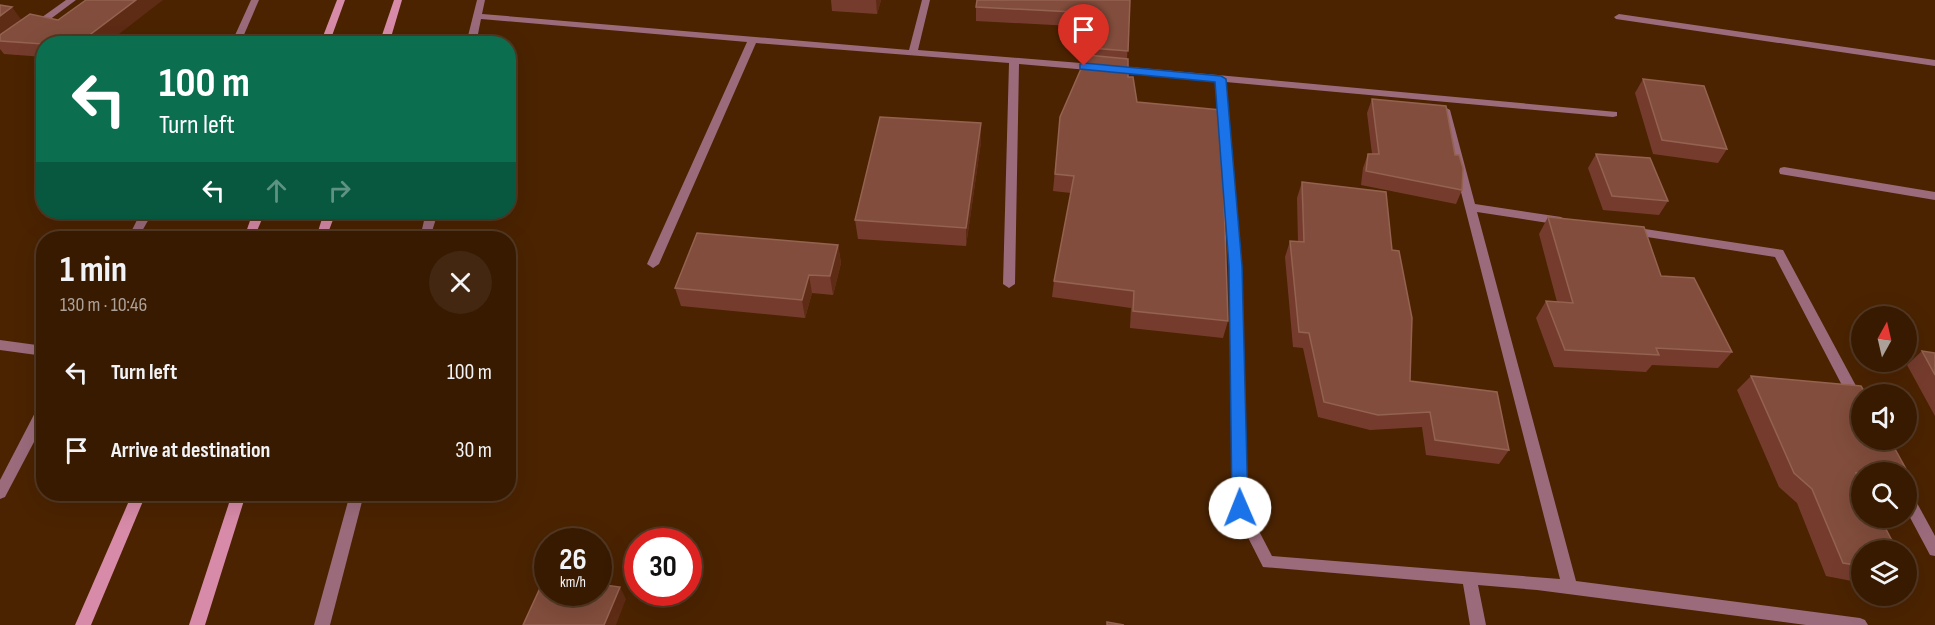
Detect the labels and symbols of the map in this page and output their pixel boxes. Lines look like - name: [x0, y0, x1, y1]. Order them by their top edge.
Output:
- pin: [1058, 4, 1109, 66]
- north arrow: [1851, 306, 1917, 372]
- position arrow: [1208, 476, 1272, 540]
- speed limit sign: 30: [624, 528, 702, 606]

